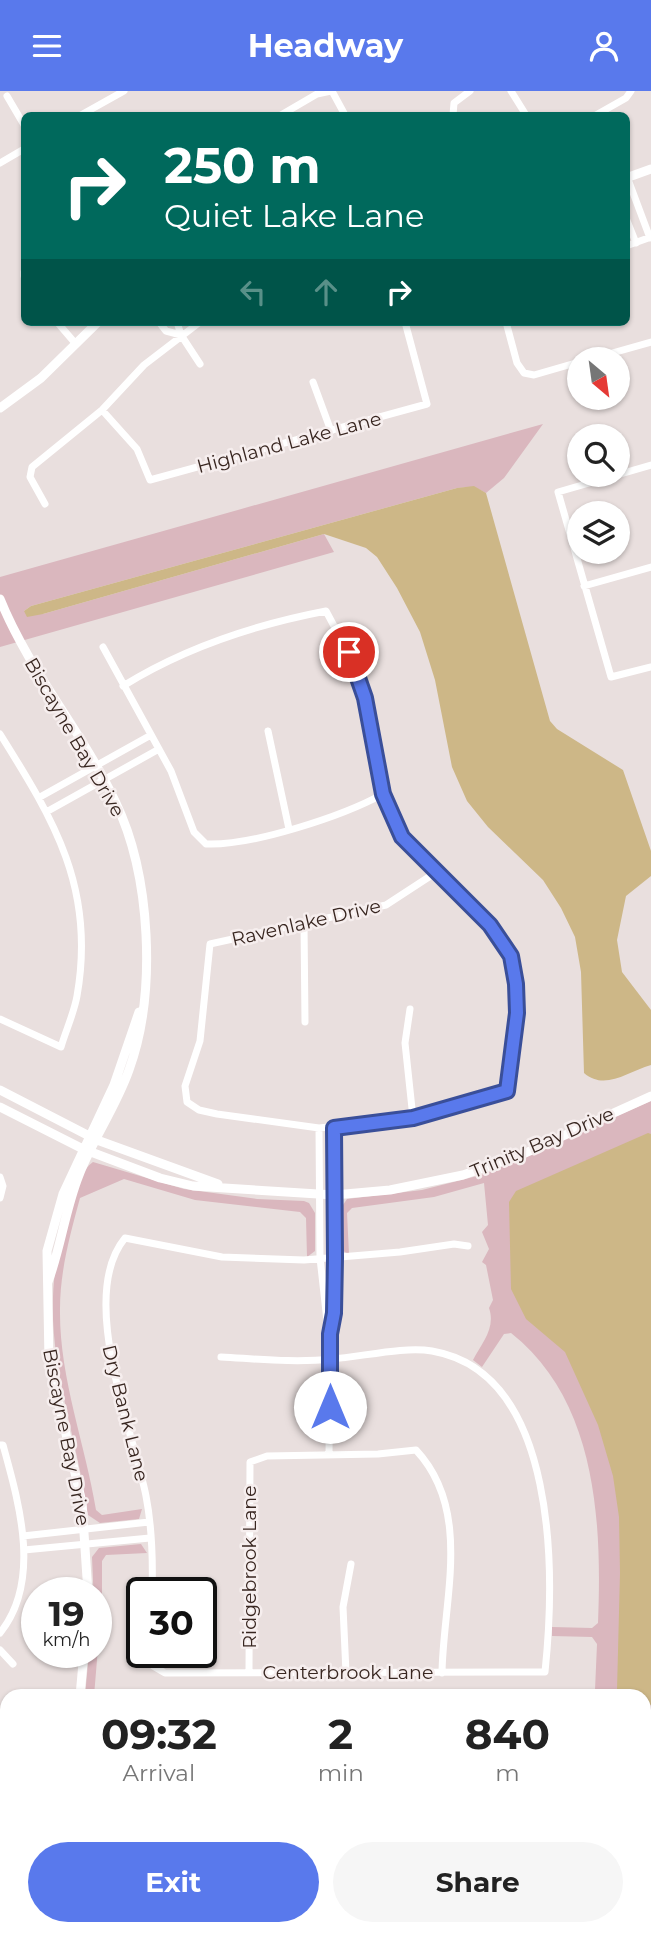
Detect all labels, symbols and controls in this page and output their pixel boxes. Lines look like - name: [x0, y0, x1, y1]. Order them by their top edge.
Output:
- text: Headway: [248, 26, 403, 65]
- icon: menu: [28, 27, 66, 65]
- icon: person: [585, 27, 623, 65]
- text: 250 m: [164, 136, 321, 195]
- icon: right: [49, 140, 140, 231]
- text: Quiet Lake Lane: [164, 196, 424, 235]
- icon: left: [234, 273, 272, 311]
- icon: ahead: [307, 273, 345, 311]
- icon: right: [380, 273, 418, 311]
- north arrow: [567, 347, 630, 409]
- map controls: [567, 347, 630, 564]
- street label: Highland Lake Lane: [194, 407, 384, 478]
- button: search: [567, 424, 630, 487]
- button: layers: [567, 501, 630, 564]
- pin: [319, 622, 379, 682]
- icon: arrive: [330, 633, 368, 671]
- street label: Biscayne Bay Drive: [20, 654, 130, 821]
- street label: Ravenlake Drive: [229, 894, 383, 951]
- street label: Trinity Bay Drive: [467, 1102, 617, 1183]
- street label: Dry Bank Lane: [97, 1342, 154, 1484]
- street label: Biscayne Bay Drive: [38, 1347, 95, 1528]
- position arrow: [293, 1370, 367, 1444]
- street label: Ridgebrook Lane: [238, 1485, 261, 1649]
- speed limit sign: 30: [126, 1577, 217, 1668]
- text: 19: [48, 1592, 85, 1635]
- text: km/h: [42, 1629, 91, 1651]
- street label: Centerbrook Lane: [263, 1661, 433, 1684]
- text: 09:32: [101, 1708, 217, 1760]
- text: 2: [328, 1708, 353, 1760]
- text: 840: [465, 1708, 550, 1760]
- text: Arrival: [123, 1759, 195, 1787]
- text: min: [318, 1759, 364, 1787]
- text: m: [495, 1759, 520, 1787]
- button: Exit: [28, 1842, 319, 1922]
- button: Share: [333, 1842, 623, 1922]

